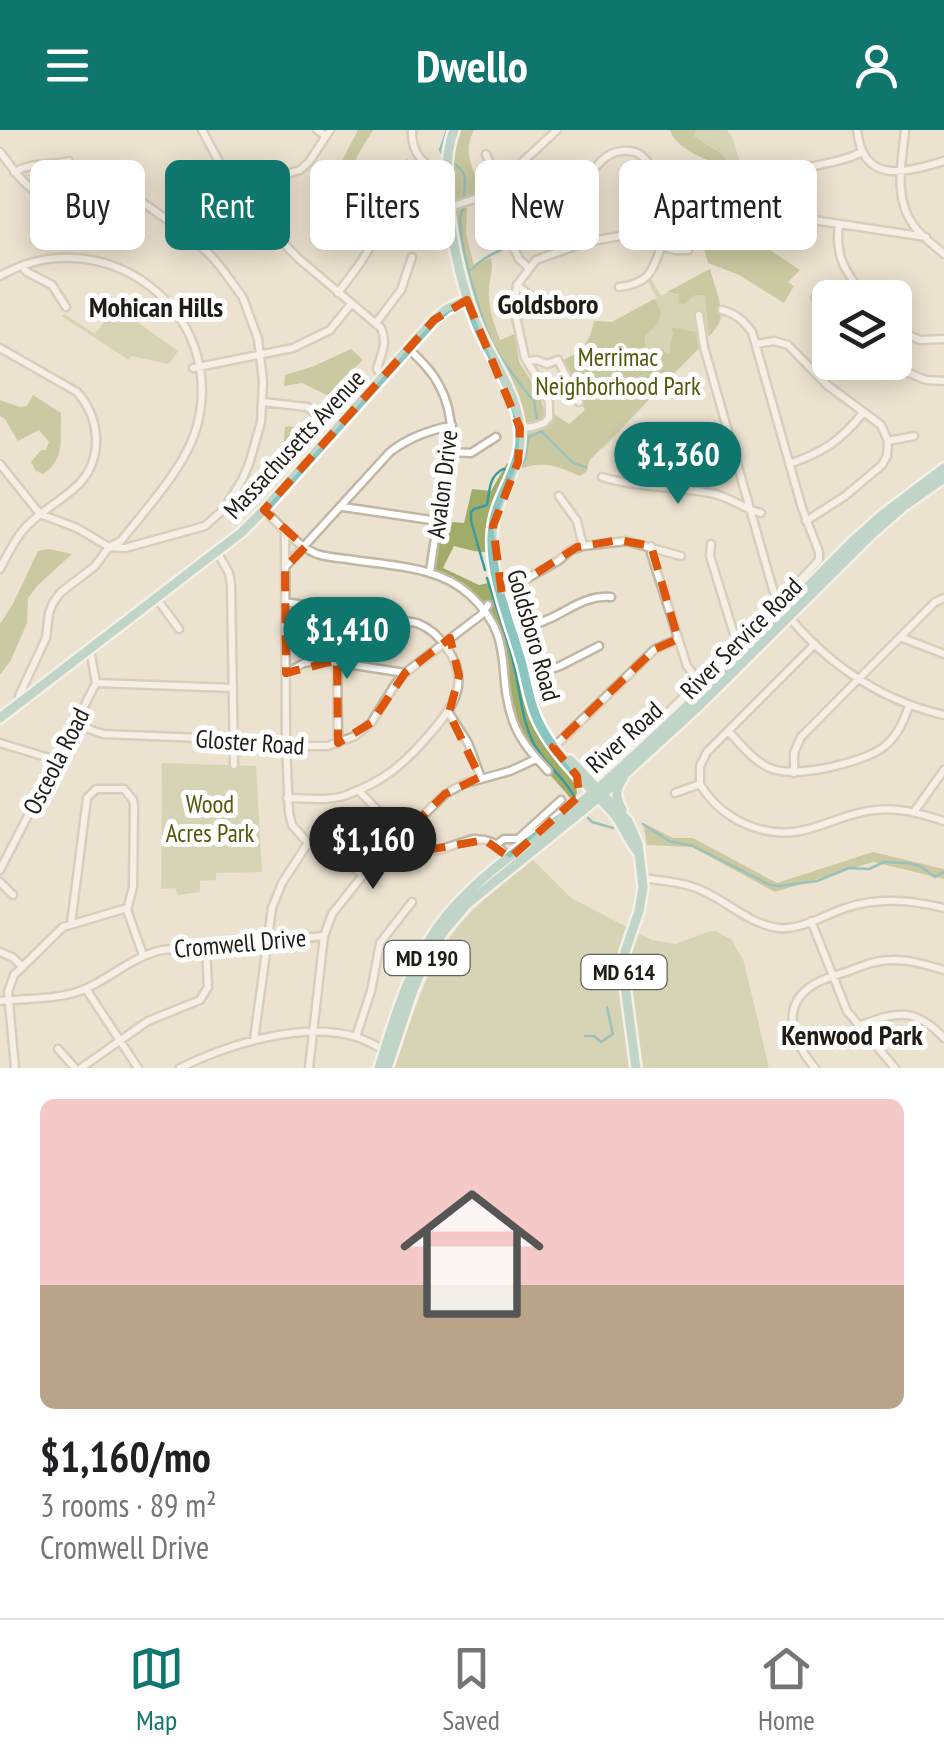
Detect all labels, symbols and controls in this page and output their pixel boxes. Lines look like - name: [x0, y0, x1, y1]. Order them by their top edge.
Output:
- text: Dwello: [416, 36, 528, 94]
- icon: menu: [40, 38, 95, 93]
- icon: person: [849, 38, 904, 93]
- chip: Buy: [30, 160, 145, 250]
- chip: Rent: [165, 160, 290, 250]
- chip: Filters: [310, 160, 455, 250]
- chip: New: [475, 160, 599, 250]
- chip: Apartment: [619, 160, 817, 250]
- map controls: [812, 280, 912, 380]
- button: layers: [812, 280, 912, 380]
- district label: Goldsboro: [497, 285, 599, 322]
- district label: Mohican Hills: [89, 288, 223, 325]
- park label: Merrimac Neighborhood Park: [535, 341, 701, 402]
- street label: Massachusetts Avenue: [217, 363, 371, 525]
- pin: $1,360: [597, 422, 759, 507]
- street label: Avalon Drive: [419, 428, 465, 540]
- text: $1,360: [636, 433, 720, 475]
- street label: Goldsboro Road: [500, 565, 568, 705]
- street label: River Service Road: [673, 570, 809, 706]
- pin: $1,410: [266, 597, 428, 682]
- text: $1,410: [305, 608, 389, 650]
- street label: River Road: [579, 694, 669, 780]
- street label: Osceola Road: [16, 702, 96, 820]
- street label: Gloster Road: [194, 722, 306, 762]
- park label: Wood Acres Park: [166, 788, 255, 849]
- pin: $1,160: [292, 807, 454, 892]
- text: $1,160: [331, 818, 415, 860]
- street label: Cromwell Drive: [173, 921, 307, 965]
- road number: MD 190: [384, 941, 470, 975]
- road number: MD 614: [582, 955, 666, 989]
- district label: Kenwood Park: [781, 1016, 923, 1053]
- icon: home: [382, 1164, 562, 1344]
- text: $1,160/mo: [40, 1429, 211, 1484]
- text: 3 rooms · 89 m²: [40, 1484, 217, 1526]
- text: Cromwell Drive: [40, 1526, 209, 1568]
- tab: Map: [129, 1641, 184, 1738]
- tab: Saved: [442, 1641, 500, 1738]
- tab: Home: [758, 1641, 815, 1738]

